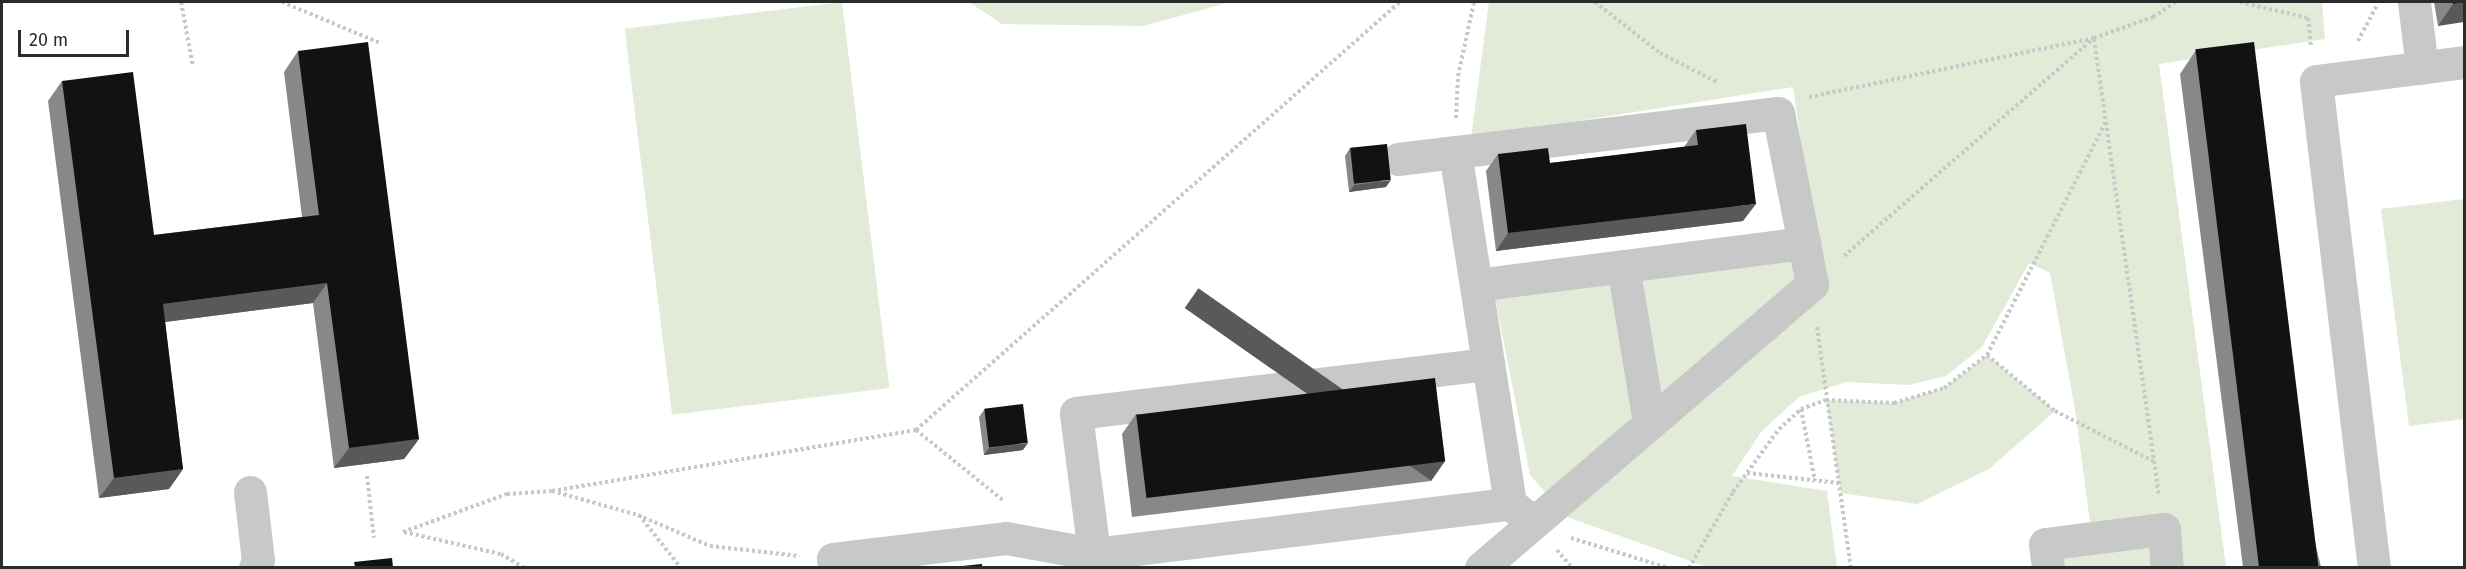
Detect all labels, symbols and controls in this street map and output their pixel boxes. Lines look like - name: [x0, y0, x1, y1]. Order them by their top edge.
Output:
- scale bar: [21, 18, 132, 56]
- text: 20 m: [29, 29, 68, 51]

